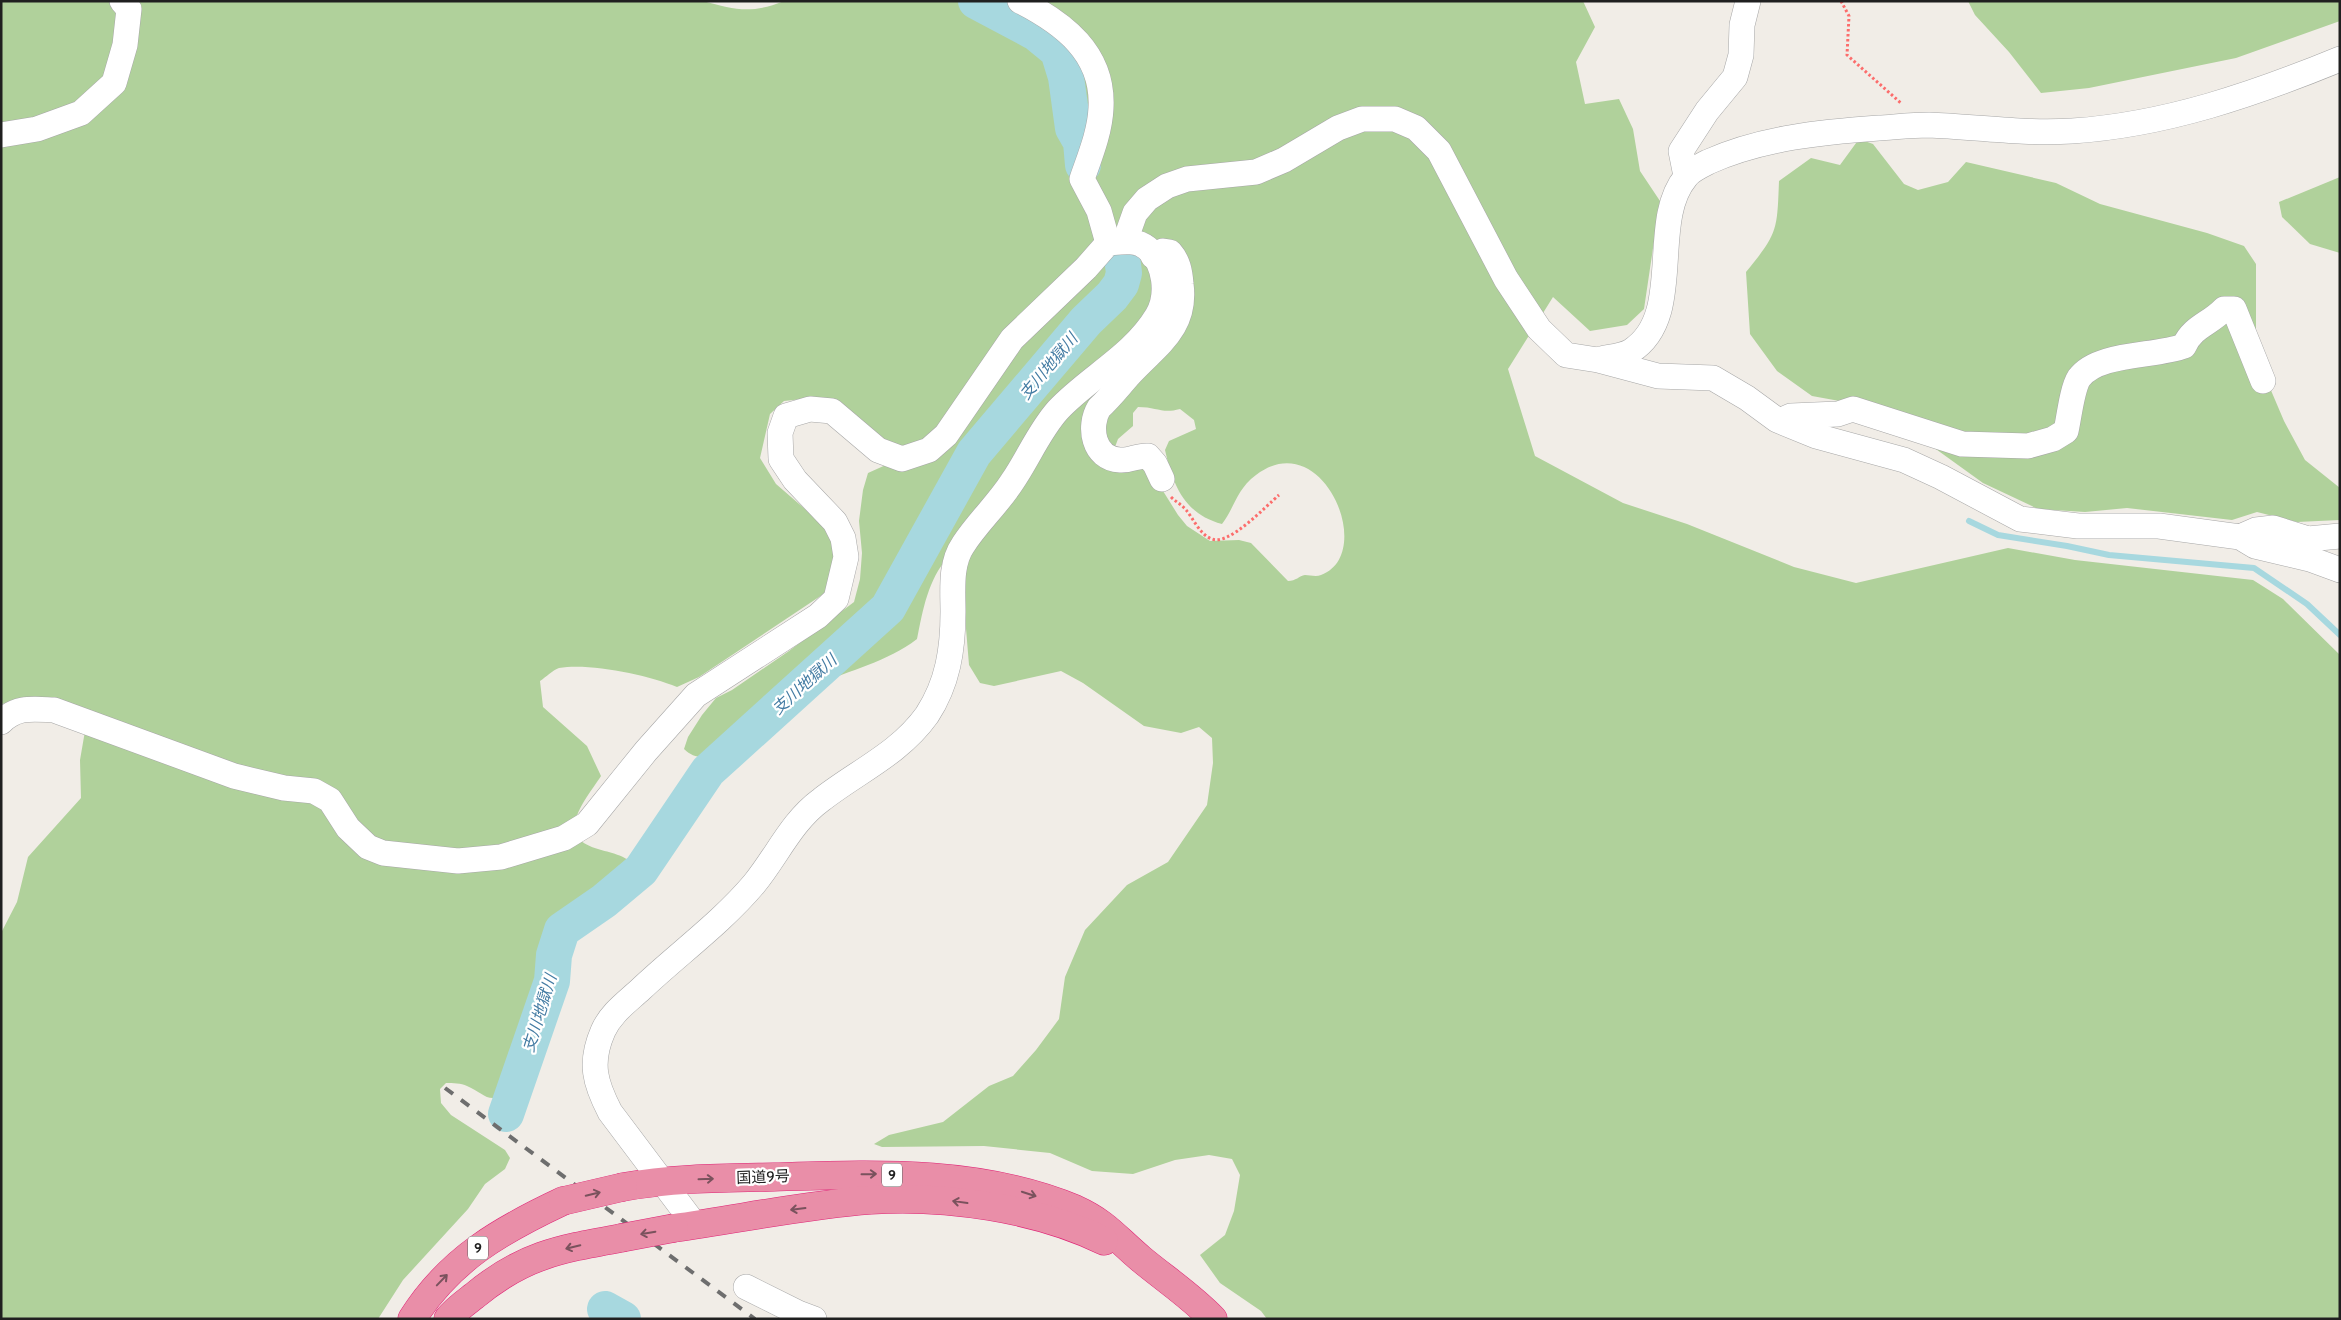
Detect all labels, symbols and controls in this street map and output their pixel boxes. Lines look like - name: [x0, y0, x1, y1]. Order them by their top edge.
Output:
- water label: 支川地獄川: [1015, 328, 1083, 403]
- water label: 支川地獄川: [768, 649, 842, 718]
- water label: 支川地獄川: [519, 970, 561, 1054]
- road number: 9: [882, 1164, 902, 1186]
- street label: 国道9号: [736, 1167, 790, 1187]
- one-way arrow: [860, 1169, 877, 1179]
- one-way arrow: [698, 1174, 714, 1184]
- one-way arrow: [585, 1189, 601, 1198]
- one-way arrow: [1021, 1190, 1037, 1200]
- one-way arrow: [952, 1197, 968, 1207]
- one-way arrow: [791, 1204, 807, 1214]
- one-way arrow: [640, 1228, 656, 1238]
- road number: 9: [468, 1236, 488, 1260]
- one-way arrow: [566, 1243, 582, 1252]
- one-way arrow: [435, 1275, 447, 1287]

